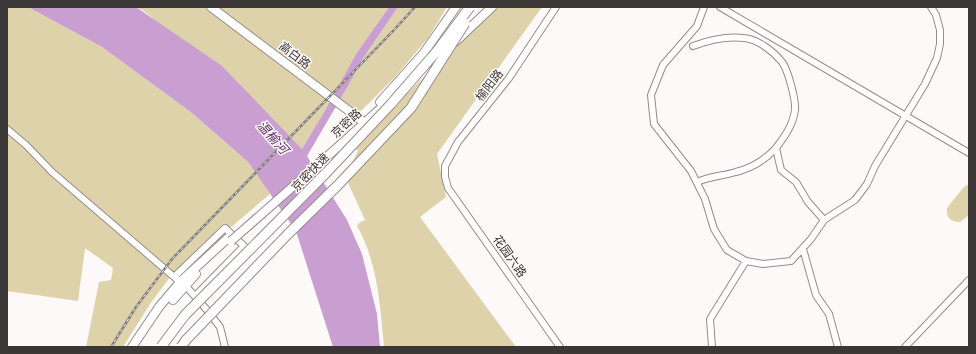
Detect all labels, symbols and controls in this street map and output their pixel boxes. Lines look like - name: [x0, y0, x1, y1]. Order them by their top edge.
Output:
- street label: 高白路: [276, 37, 314, 73]
- street label: 榆阳路: [471, 66, 507, 104]
- street label: 京密路: [327, 105, 365, 141]
- water label: 温榆河: [253, 116, 295, 160]
- street label: 京密快速: [287, 149, 333, 195]
- street label: 花园六路: [489, 231, 531, 281]

